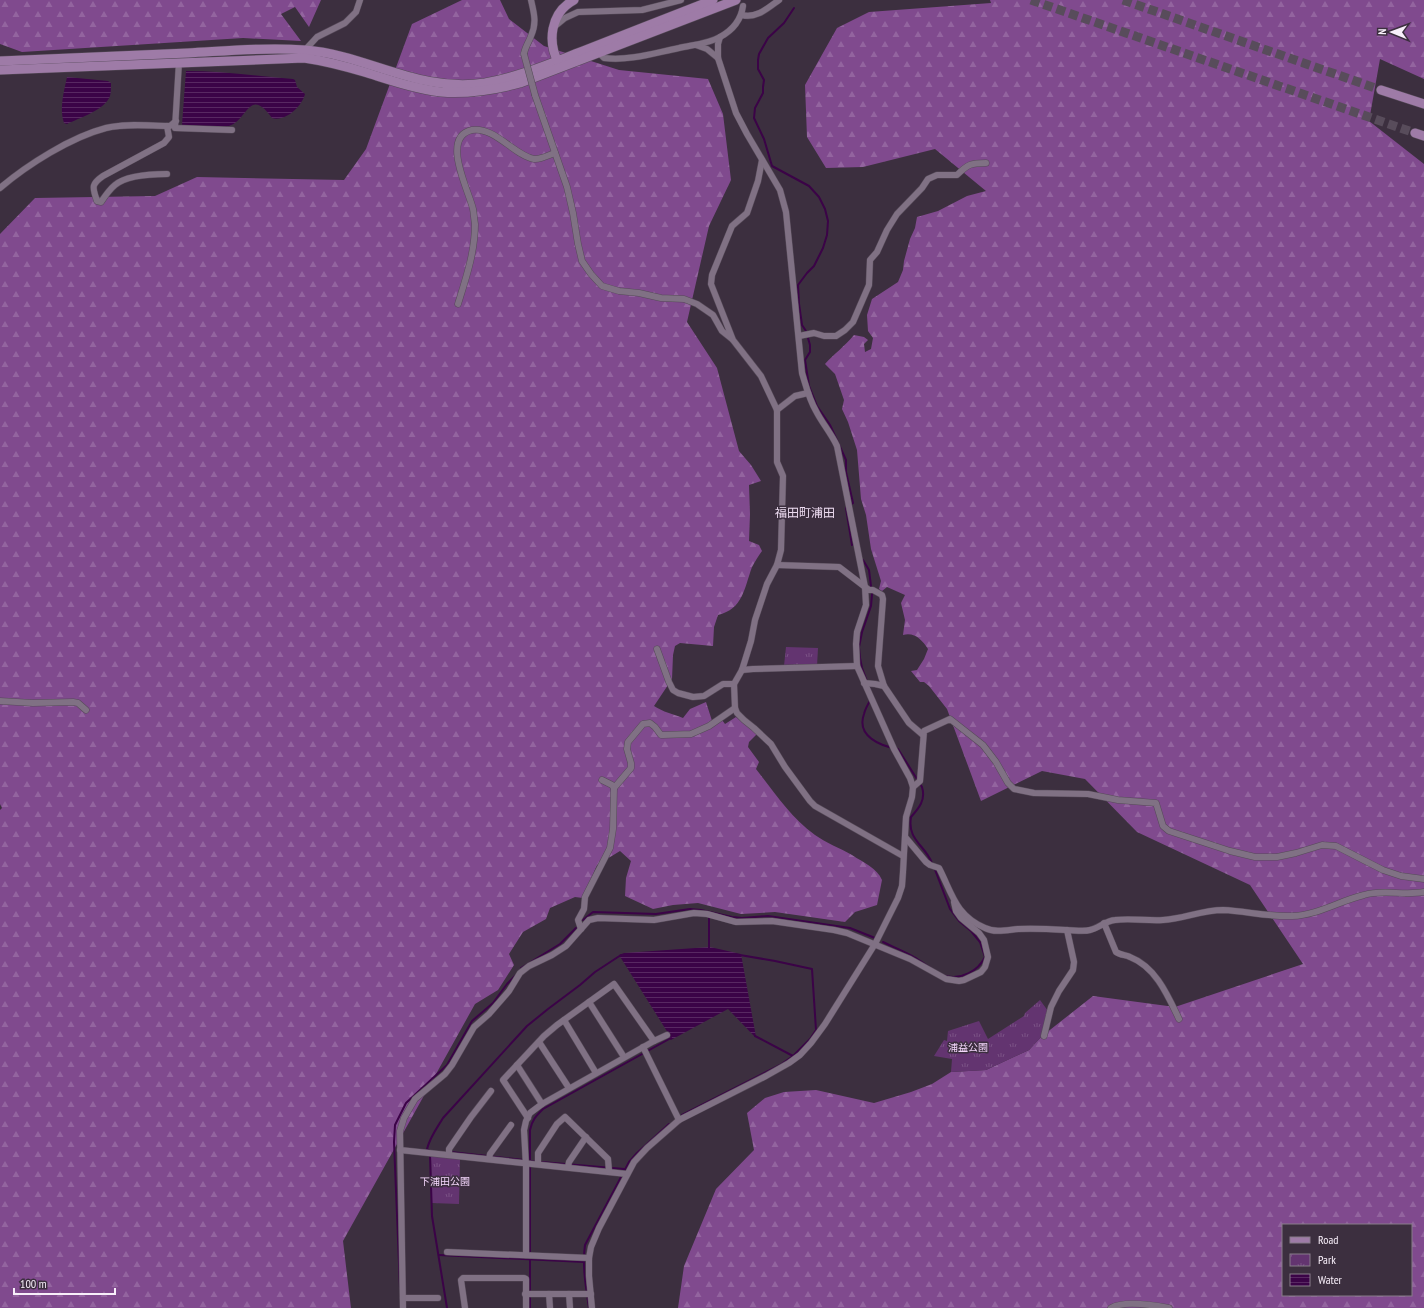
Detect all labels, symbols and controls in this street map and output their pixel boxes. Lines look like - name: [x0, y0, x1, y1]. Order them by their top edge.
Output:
- north arrow: [1372, 12, 1412, 52]
- text: N: [1375, 29, 1389, 35]
- district label: 福田町浦田: [775, 505, 835, 520]
- park label: 浦益公園: [948, 1041, 988, 1054]
- park label: 下浦田公園: [420, 1175, 470, 1188]
- legend: [1282, 1224, 1412, 1296]
- text: Road: [1318, 1232, 1338, 1247]
- text: Park: [1318, 1252, 1336, 1267]
- scale bar: [14, 1270, 115, 1296]
- text: Water: [1318, 1272, 1343, 1287]
- text: 100 m: [20, 1276, 47, 1291]

